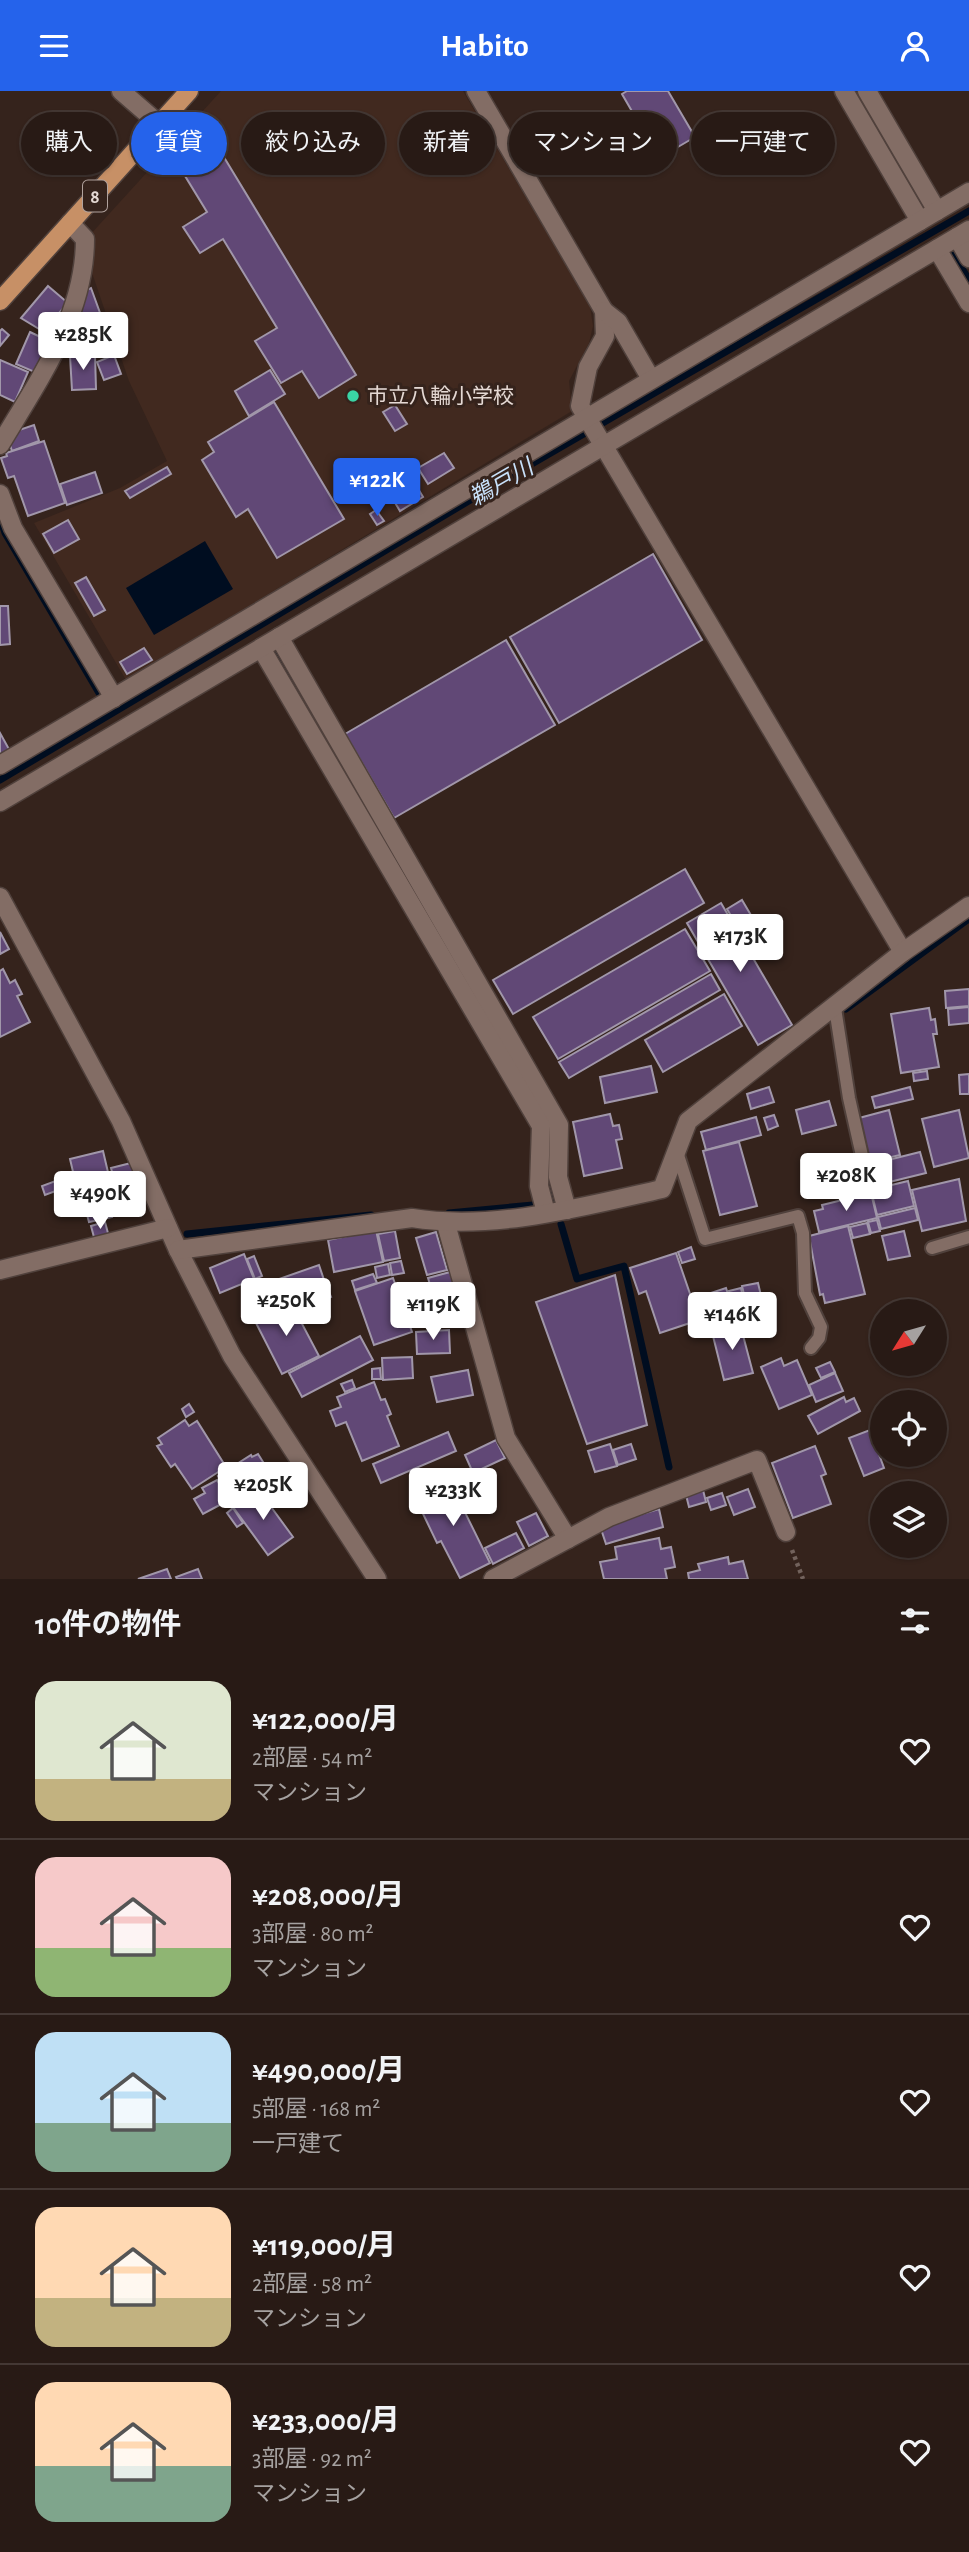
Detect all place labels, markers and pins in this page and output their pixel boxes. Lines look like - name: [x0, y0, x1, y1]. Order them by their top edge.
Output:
- pin: ¥285K: [34, 313, 132, 372]
- place label: 市立八輪小学校: [367, 385, 514, 407]
- marker: 市立八輪小学校: [345, 388, 361, 404]
- pin: ¥122K: [328, 459, 426, 518]
- pin: ¥173K: [691, 915, 789, 974]
- pin: ¥208K: [797, 1153, 895, 1213]
- pin: ¥490K: [51, 1171, 149, 1231]
- pin: ¥250K: [237, 1279, 335, 1338]
- pin: ¥119K: [384, 1283, 482, 1342]
- pin: ¥146K: [683, 1293, 781, 1352]
- pin: ¥205K: [214, 1463, 312, 1522]
- pin: ¥233K: [404, 1469, 502, 1528]

